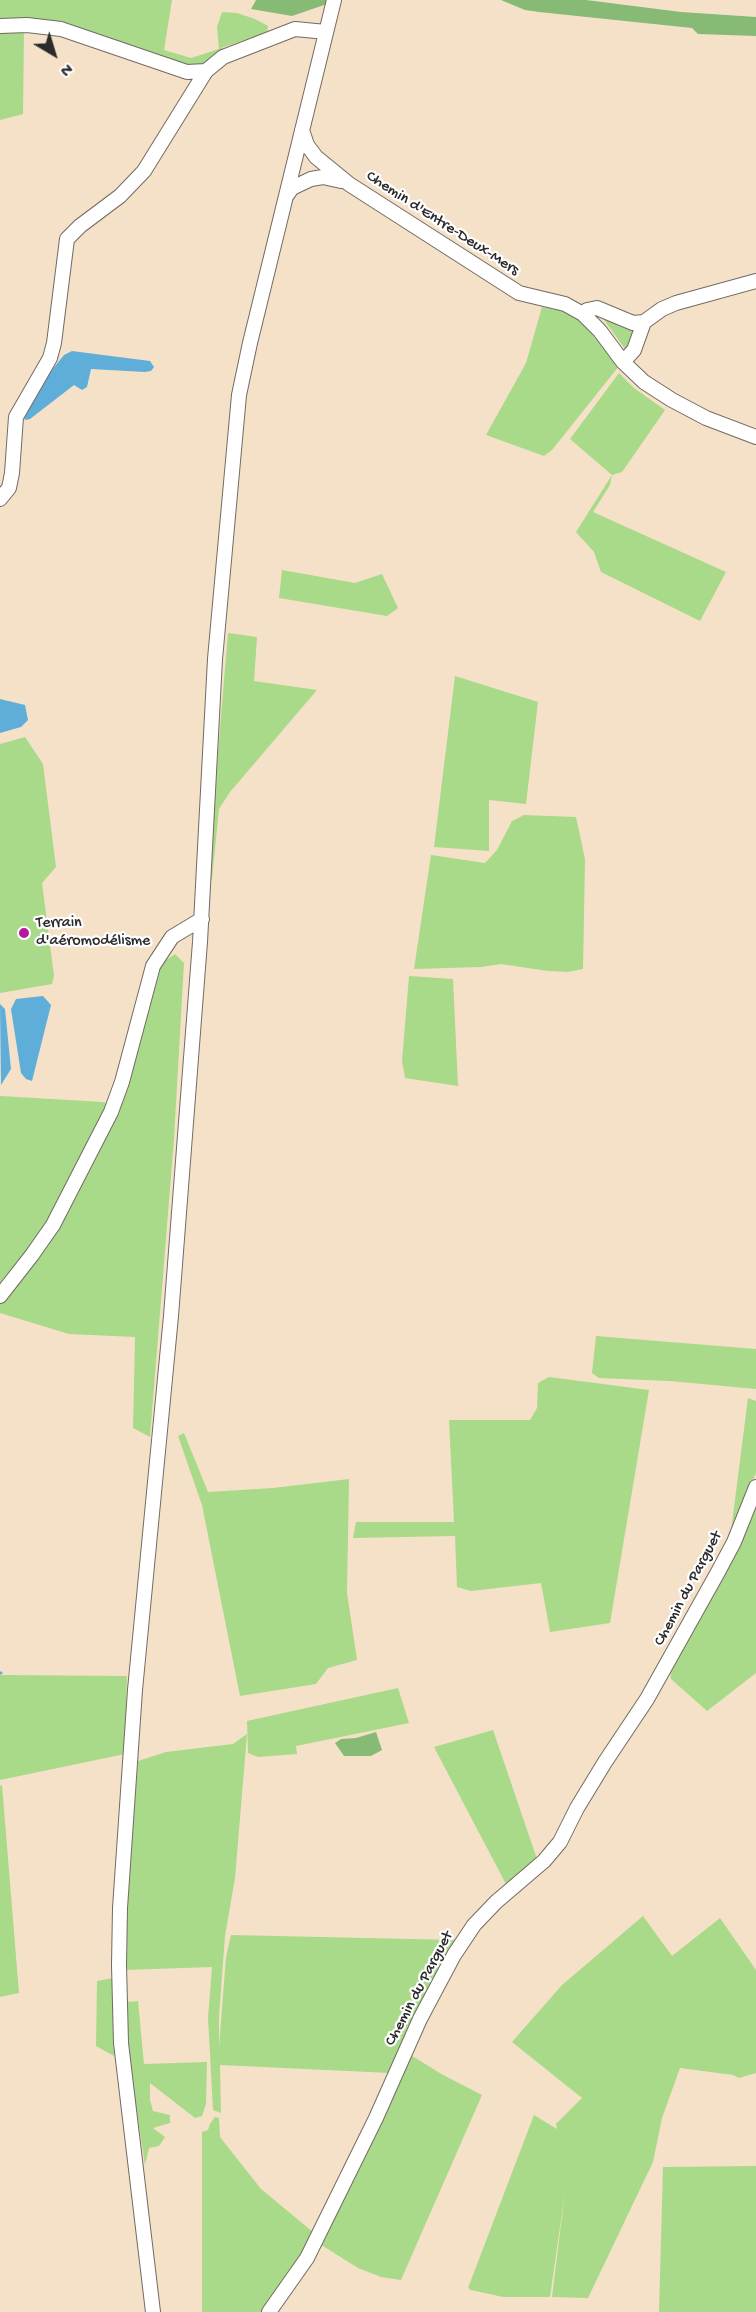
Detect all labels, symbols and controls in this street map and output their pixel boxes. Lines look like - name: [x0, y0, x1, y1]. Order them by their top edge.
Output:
- north arrow: [24, 24, 84, 84]
- text: N: [55, 58, 75, 79]
- street label: Chemin d'Entre-Deux-Mers: [362, 167, 522, 281]
- place label: Terrain d'aéromodélisme: [36, 914, 150, 952]
- marker: Terrain d'aéromodélisme: [17, 926, 31, 940]
- street label: Chemin du Parguet: [651, 1528, 727, 1650]
- street label: Chemin du Parguet: [382, 1928, 458, 2050]

